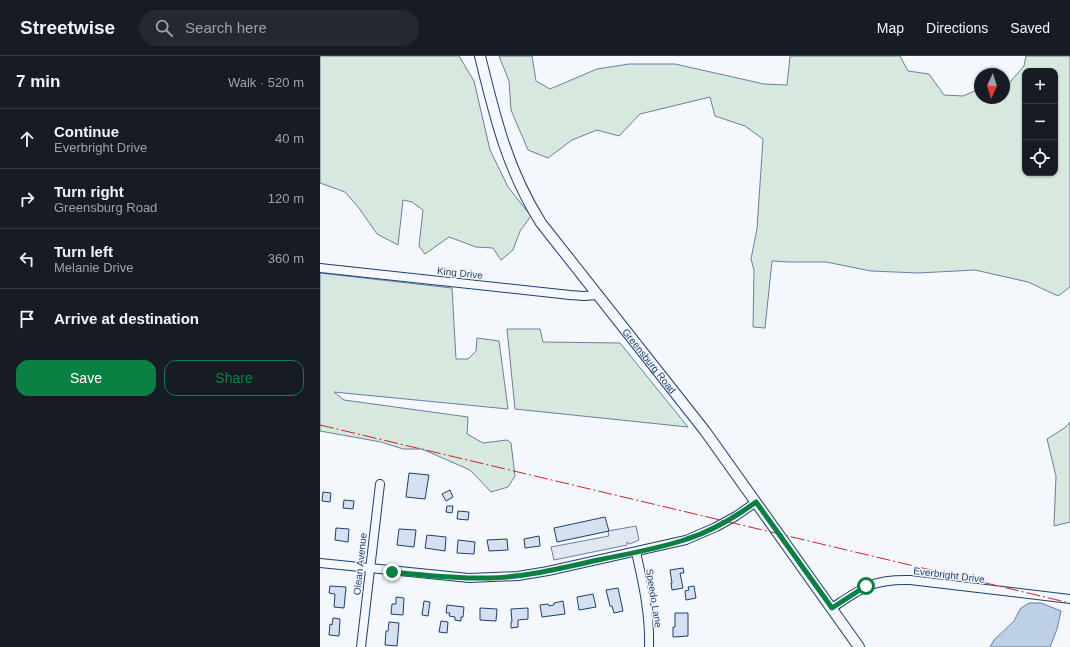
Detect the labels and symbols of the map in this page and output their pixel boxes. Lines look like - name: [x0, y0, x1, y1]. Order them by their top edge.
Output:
- north arrow: [974, 68, 1010, 104]
- street label: King Drive: [436, 265, 484, 281]
- street label: Greensburg Road: [621, 326, 679, 395]
- street label: Olean Avenue: [351, 532, 369, 596]
- route end: [383, 563, 401, 581]
- street label: Everbright Drive: [913, 565, 986, 585]
- street label: Speedo Lane: [644, 568, 664, 629]
- route start: [857, 577, 875, 595]

